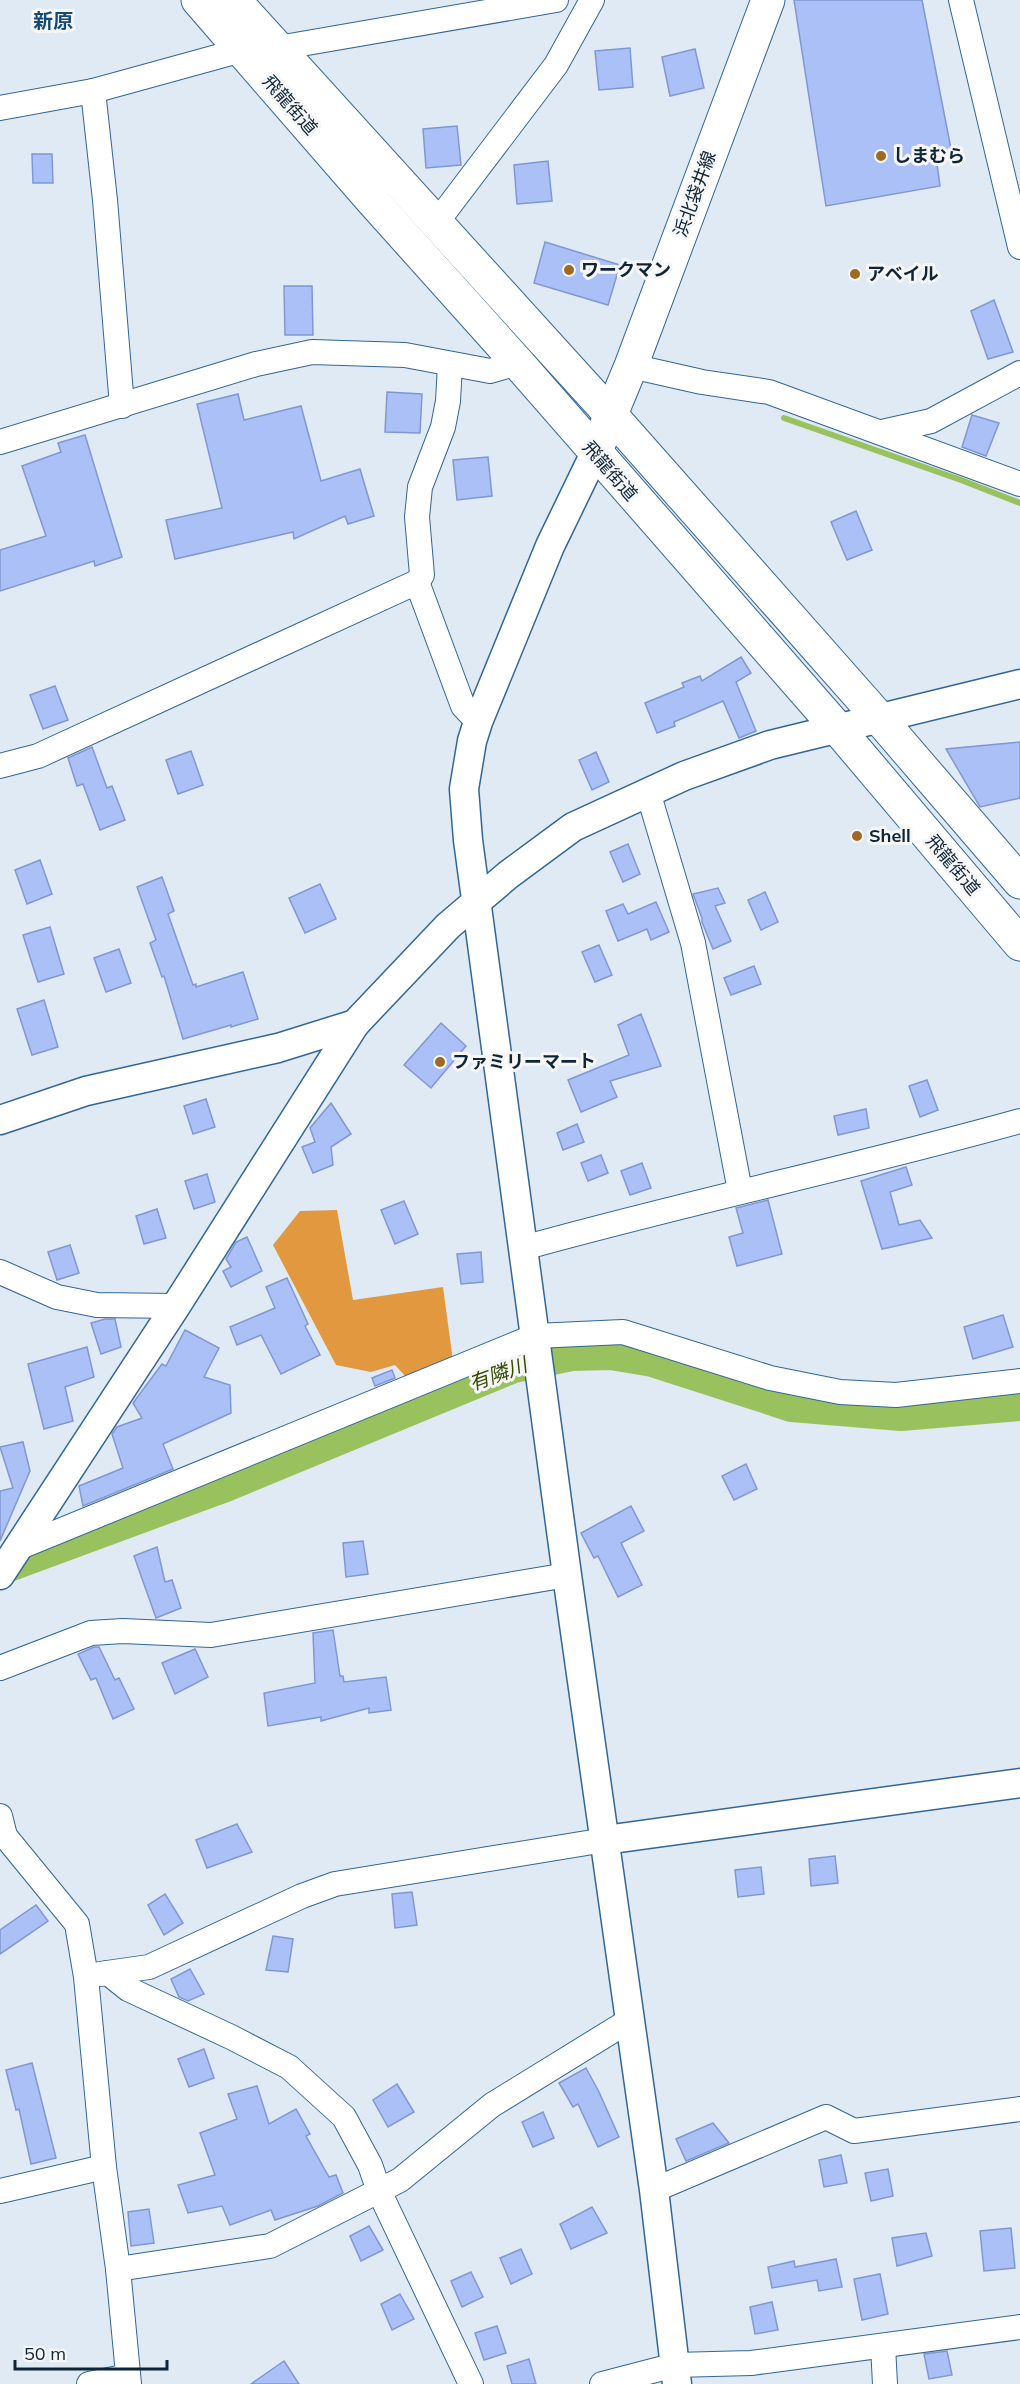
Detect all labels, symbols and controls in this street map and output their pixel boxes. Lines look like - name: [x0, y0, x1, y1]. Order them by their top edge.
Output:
- district label: 新原: [33, 8, 73, 33]
- street label: 飛龍街道: [258, 70, 323, 139]
- place label: しまむら: [893, 144, 965, 167]
- street label: 浜北袋井線: [668, 148, 721, 240]
- marker: しまむら: [874, 149, 888, 163]
- place label: ワークマン: [581, 258, 671, 281]
- place label: アベイル: [867, 262, 939, 285]
- marker: ワークマン: [562, 263, 576, 277]
- marker: アベイル: [848, 267, 862, 281]
- street label: 飛龍街道: [578, 436, 643, 505]
- place label: Shell: [869, 824, 911, 847]
- marker: Shell: [850, 829, 864, 843]
- street label: 飛龍街道: [921, 830, 985, 900]
- place label: ファミリーマート: [452, 1050, 596, 1073]
- marker: ファミリーマート: [433, 1055, 447, 1069]
- water label: 有隣川: [465, 1351, 532, 1396]
- scale bar: [15, 2333, 166, 2371]
- text: 50 m: [24, 2342, 66, 2365]

